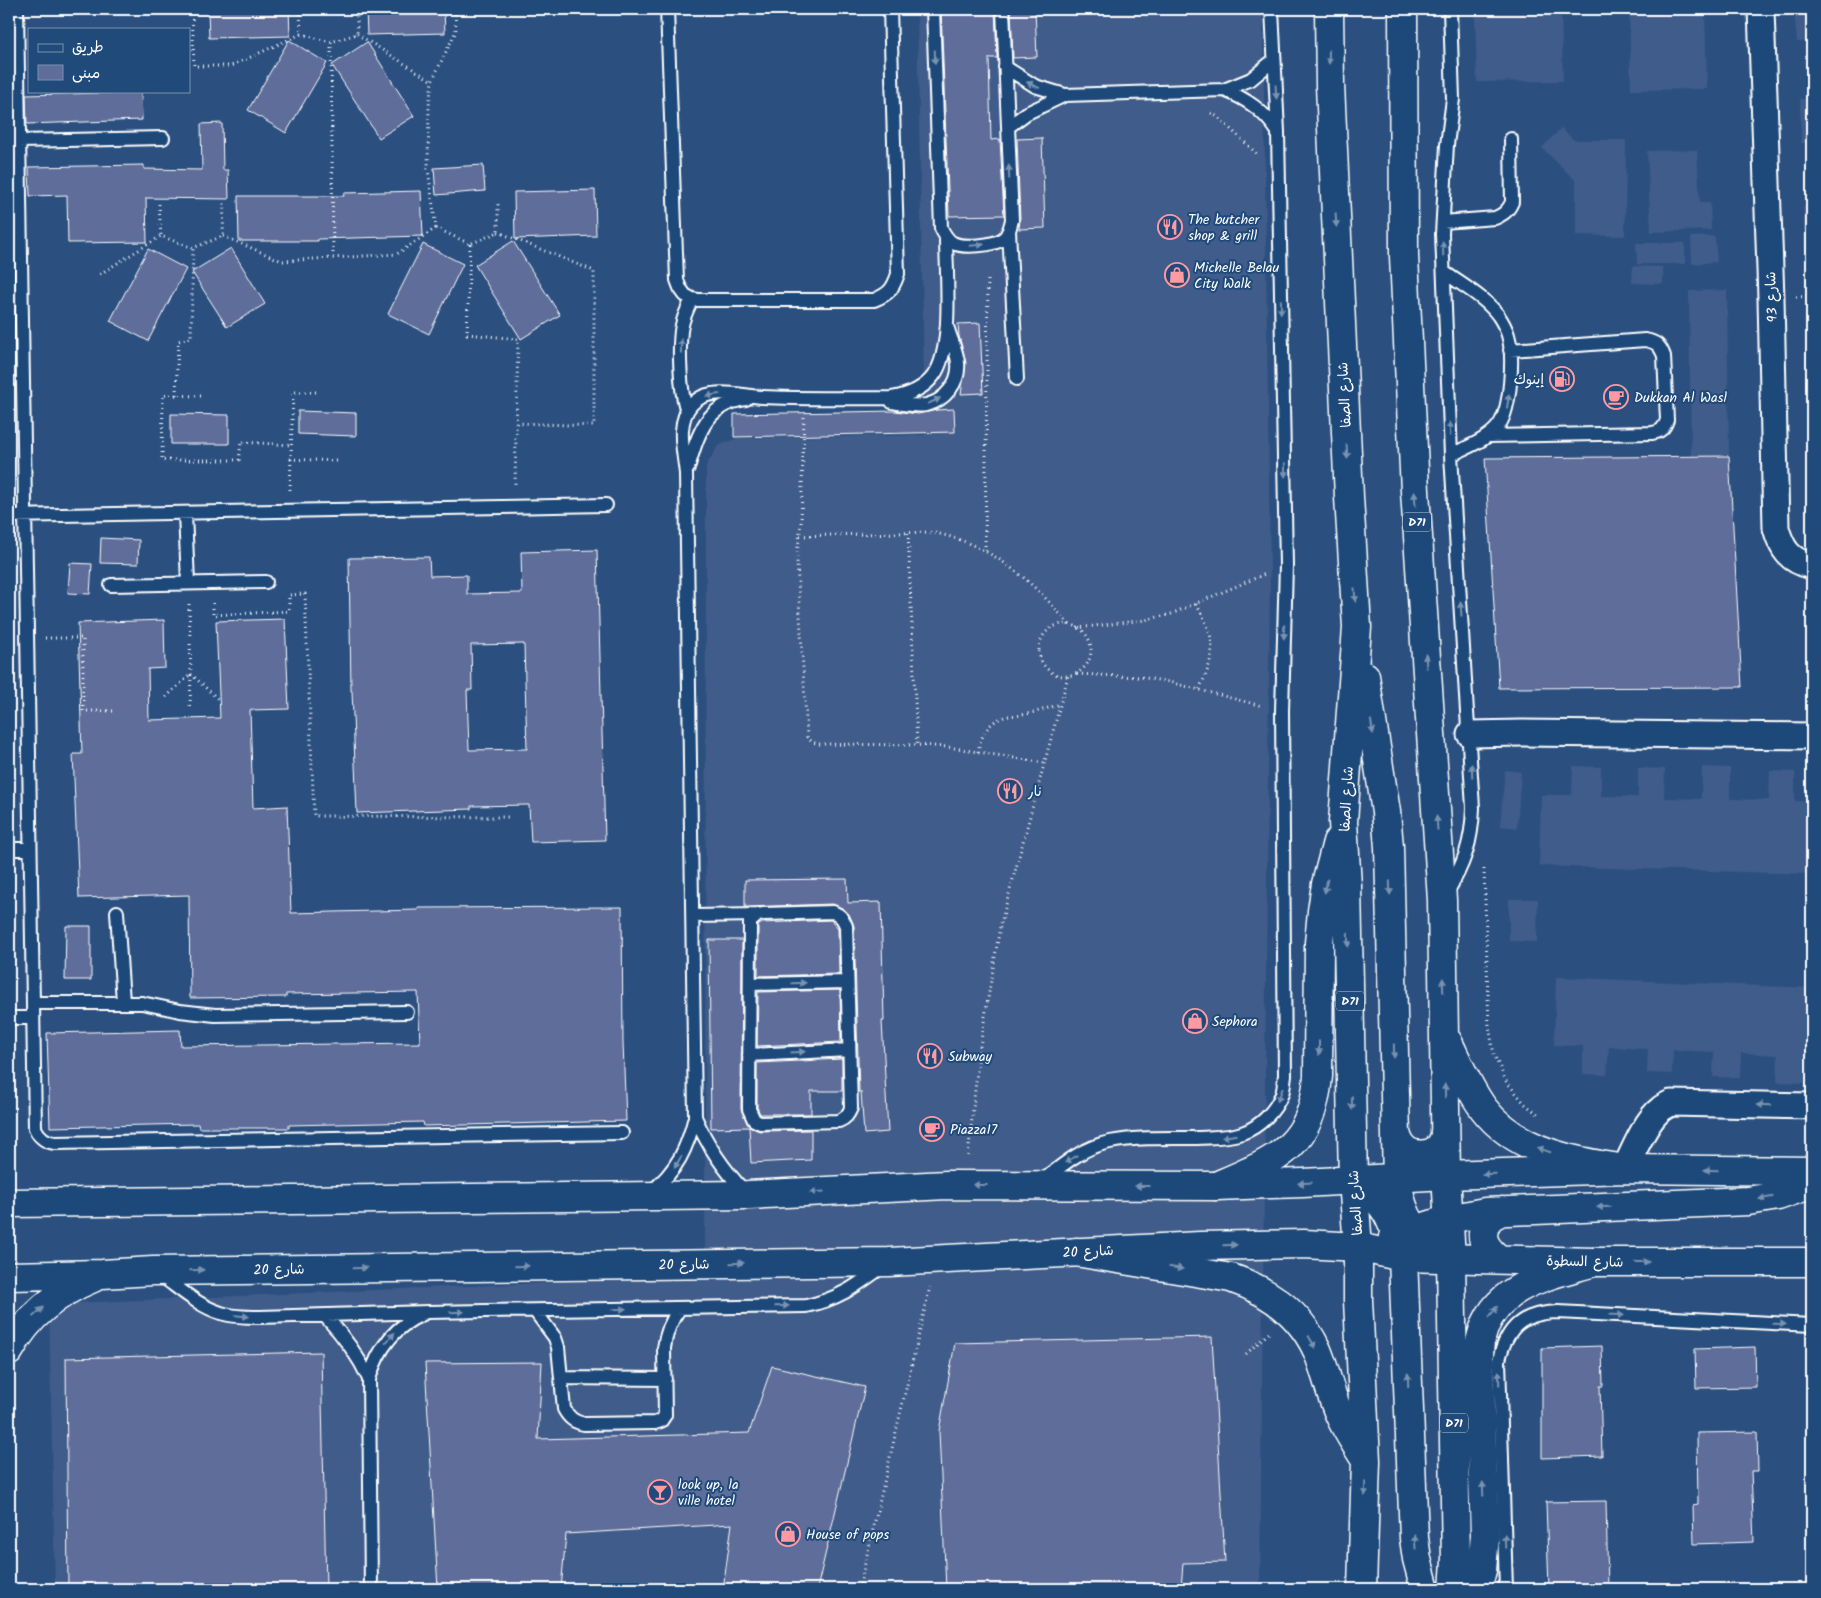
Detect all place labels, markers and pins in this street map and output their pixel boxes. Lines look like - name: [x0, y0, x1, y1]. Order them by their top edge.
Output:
- place label: The butcher shop & grill: [1188, 209, 1260, 247]
- restaurant icon: The butcher shop & grill: [1157, 214, 1183, 240]
- place label: Michelle Belau City Walk: [1194, 257, 1279, 295]
- shop icon: Michelle Belau City Walk: [1164, 262, 1190, 288]
- fuel station icon: إينوك: [1549, 366, 1575, 392]
- place label: إينوك: [1514, 369, 1545, 391]
- cafe icon: Dukkan Al Wasl: [1603, 384, 1629, 410]
- place label: Dukkan Al Wasl: [1634, 387, 1728, 409]
- restaurant icon: نار: [997, 778, 1023, 804]
- place label: نار: [1027, 781, 1042, 803]
- shop icon: Sephora: [1182, 1008, 1208, 1034]
- place label: Sephora: [1212, 1011, 1257, 1033]
- restaurant icon: Subway: [917, 1043, 943, 1069]
- place label: Subway: [948, 1046, 993, 1068]
- cafe icon: Piazza17: [919, 1116, 945, 1142]
- place label: Piazza17: [950, 1119, 998, 1141]
- place label: look up, la ville hotel: [678, 1474, 739, 1512]
- bar icon: look up, la ville hotel: [647, 1479, 673, 1505]
- shop icon: House of pops: [775, 1521, 801, 1547]
- place label: House of pops: [806, 1524, 889, 1546]

